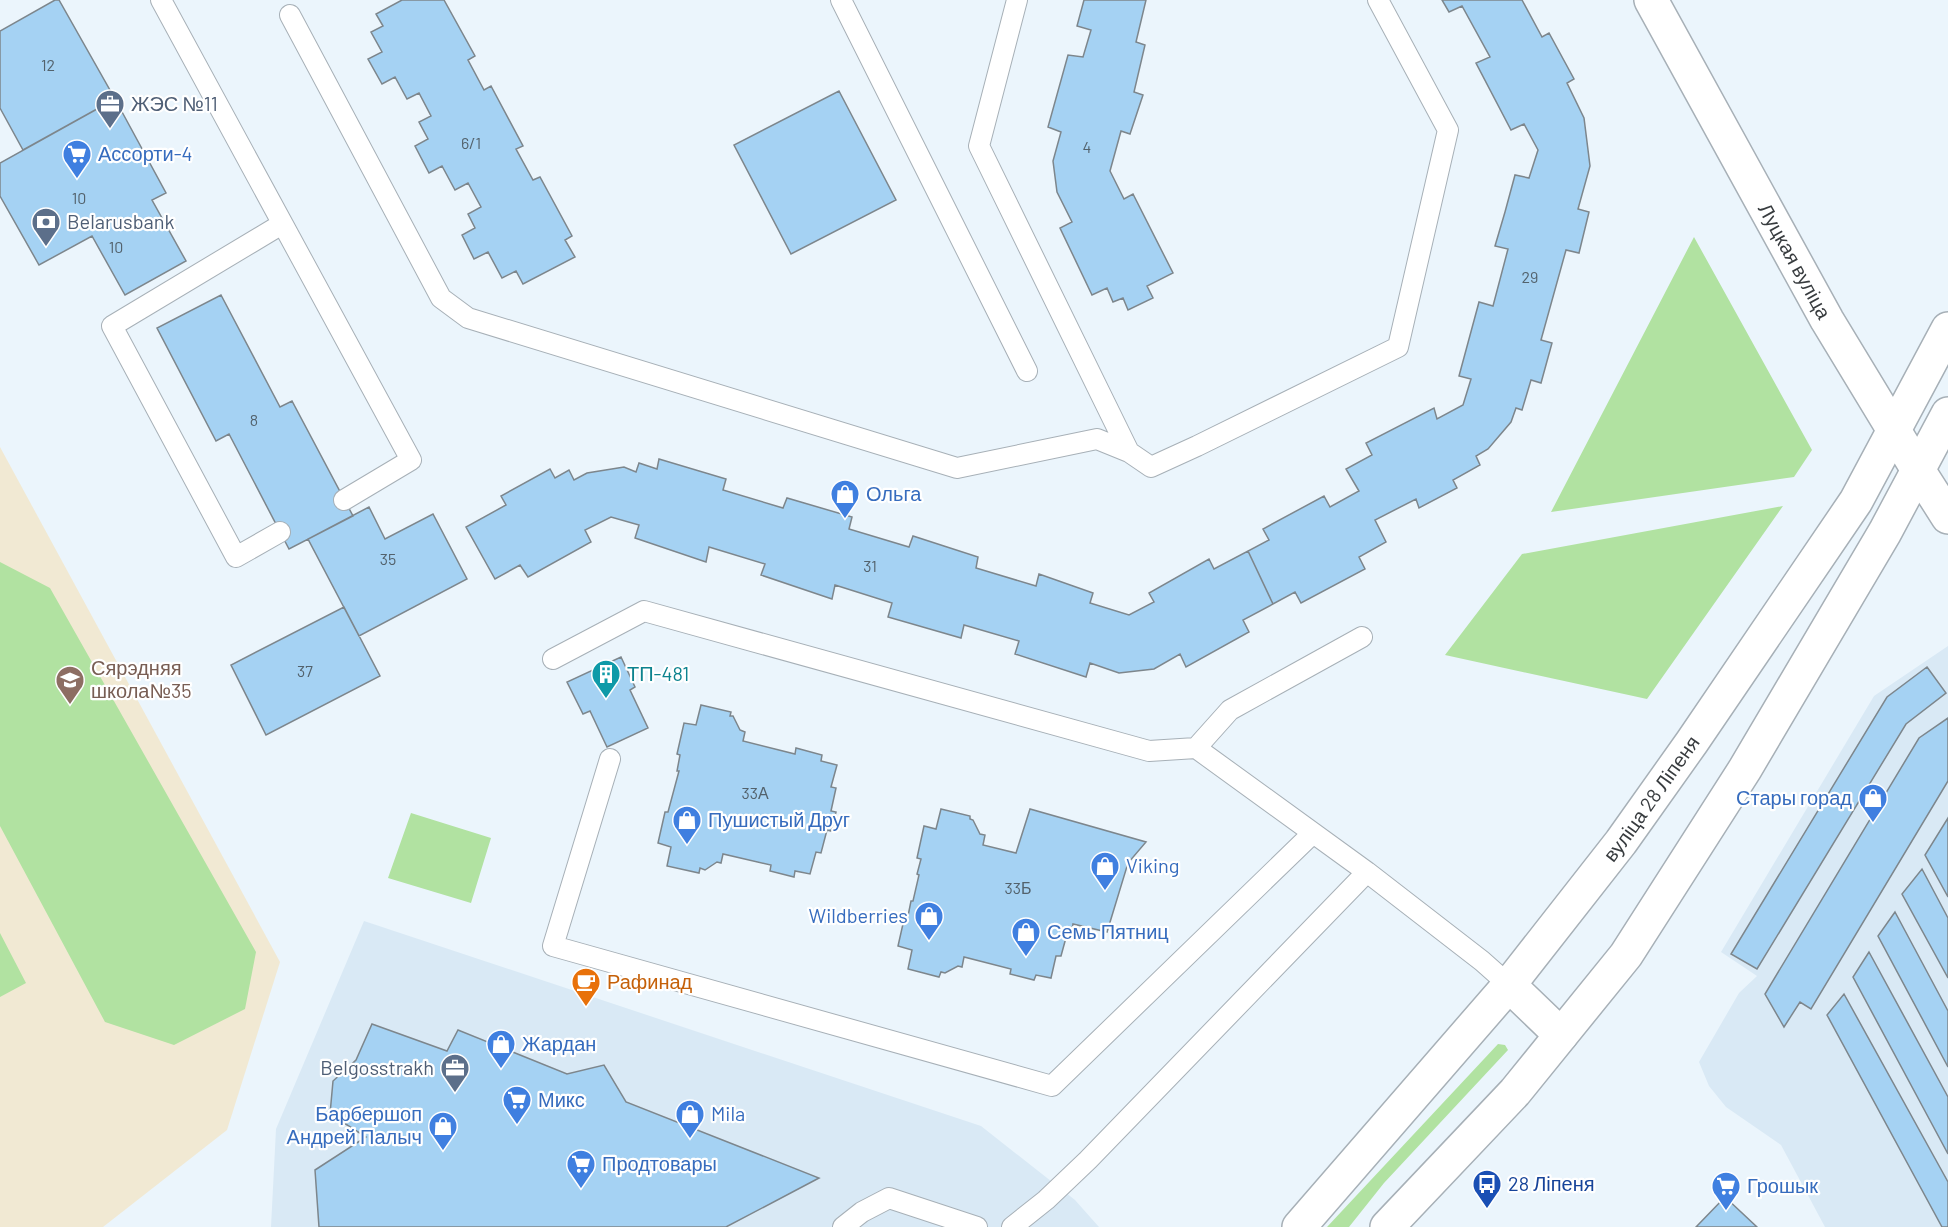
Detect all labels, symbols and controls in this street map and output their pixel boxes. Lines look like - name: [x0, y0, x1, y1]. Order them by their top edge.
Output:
- house number: 12: [41, 55, 55, 74]
- office icon: ЖЭС №11: [94, 88, 126, 130]
- place label: ЖЭС №11: [131, 91, 218, 115]
- house number: 6/1: [461, 133, 481, 152]
- house number: 4: [1083, 137, 1091, 156]
- supermarket icon: Ассорти-4: [61, 138, 93, 180]
- place label: Ассорти-4: [98, 141, 193, 165]
- house number: 10: [72, 188, 86, 207]
- street label: Луцкая вуліца: [1754, 199, 1837, 323]
- bank icon: Belarusbank: [30, 206, 62, 248]
- place label: Belarusbank: [67, 209, 175, 233]
- house number: 10: [109, 237, 123, 256]
- house number: 29: [1522, 267, 1538, 286]
- house number: 8: [250, 410, 258, 429]
- shop icon: Ольга: [829, 478, 861, 520]
- place label: Ольга: [866, 481, 922, 505]
- house number: 35: [380, 549, 396, 568]
- house number: 31: [863, 556, 877, 575]
- place label: Сярэдняя школа№35: [91, 655, 192, 702]
- building icon: ТП-481: [590, 658, 622, 700]
- house number: 37: [297, 661, 313, 680]
- place label: ТП-481: [627, 661, 689, 685]
- school or university icon: Сярэдняя школа№35: [54, 664, 86, 706]
- street label: вуліца 28 Ліпеня: [1597, 731, 1704, 866]
- shop icon: Стары горад: [1857, 782, 1889, 824]
- house number: 33А: [741, 783, 769, 802]
- place label: Стары горад: [1736, 785, 1852, 809]
- shop icon: Пушистый Друг: [671, 804, 703, 846]
- place label: Пушистый Друг: [708, 807, 850, 831]
- shop icon: Viking: [1089, 850, 1121, 892]
- place label: Viking: [1126, 853, 1179, 877]
- house number: 33Б: [1005, 878, 1031, 897]
- shop icon: Wildberries: [913, 900, 945, 942]
- place label: Wildberries: [809, 903, 908, 927]
- shop icon: Семь Пятниц: [1010, 916, 1042, 958]
- place label: Семь Пятниц: [1047, 919, 1169, 943]
- cafe icon: Рафинад: [570, 966, 602, 1008]
- place label: Рафинад: [607, 969, 693, 993]
- shop icon: Жардан: [485, 1028, 517, 1070]
- place label: Жардан: [522, 1031, 596, 1055]
- office icon: Belgosstrakh: [439, 1052, 471, 1094]
- place label: Belgosstrakh: [320, 1055, 434, 1079]
- supermarket icon: Микс: [501, 1084, 533, 1126]
- place label: Микс: [538, 1087, 585, 1111]
- shop icon: Mila: [674, 1098, 706, 1140]
- place label: Барбершоп Андрей Палыч: [287, 1101, 422, 1148]
- place label: Mila: [711, 1101, 745, 1125]
- shop icon: Барбершоп Андрей Палыч: [427, 1110, 459, 1152]
- supermarket icon: Продтовары: [565, 1148, 597, 1190]
- place label: Продтовары: [602, 1151, 717, 1175]
- bus stop icon: 28 Ліпеня: [1471, 1168, 1503, 1210]
- supermarket icon: Грошык: [1710, 1170, 1742, 1212]
- place label: 28 Ліпеня: [1508, 1171, 1595, 1195]
- place label: Грошык: [1747, 1173, 1818, 1197]

